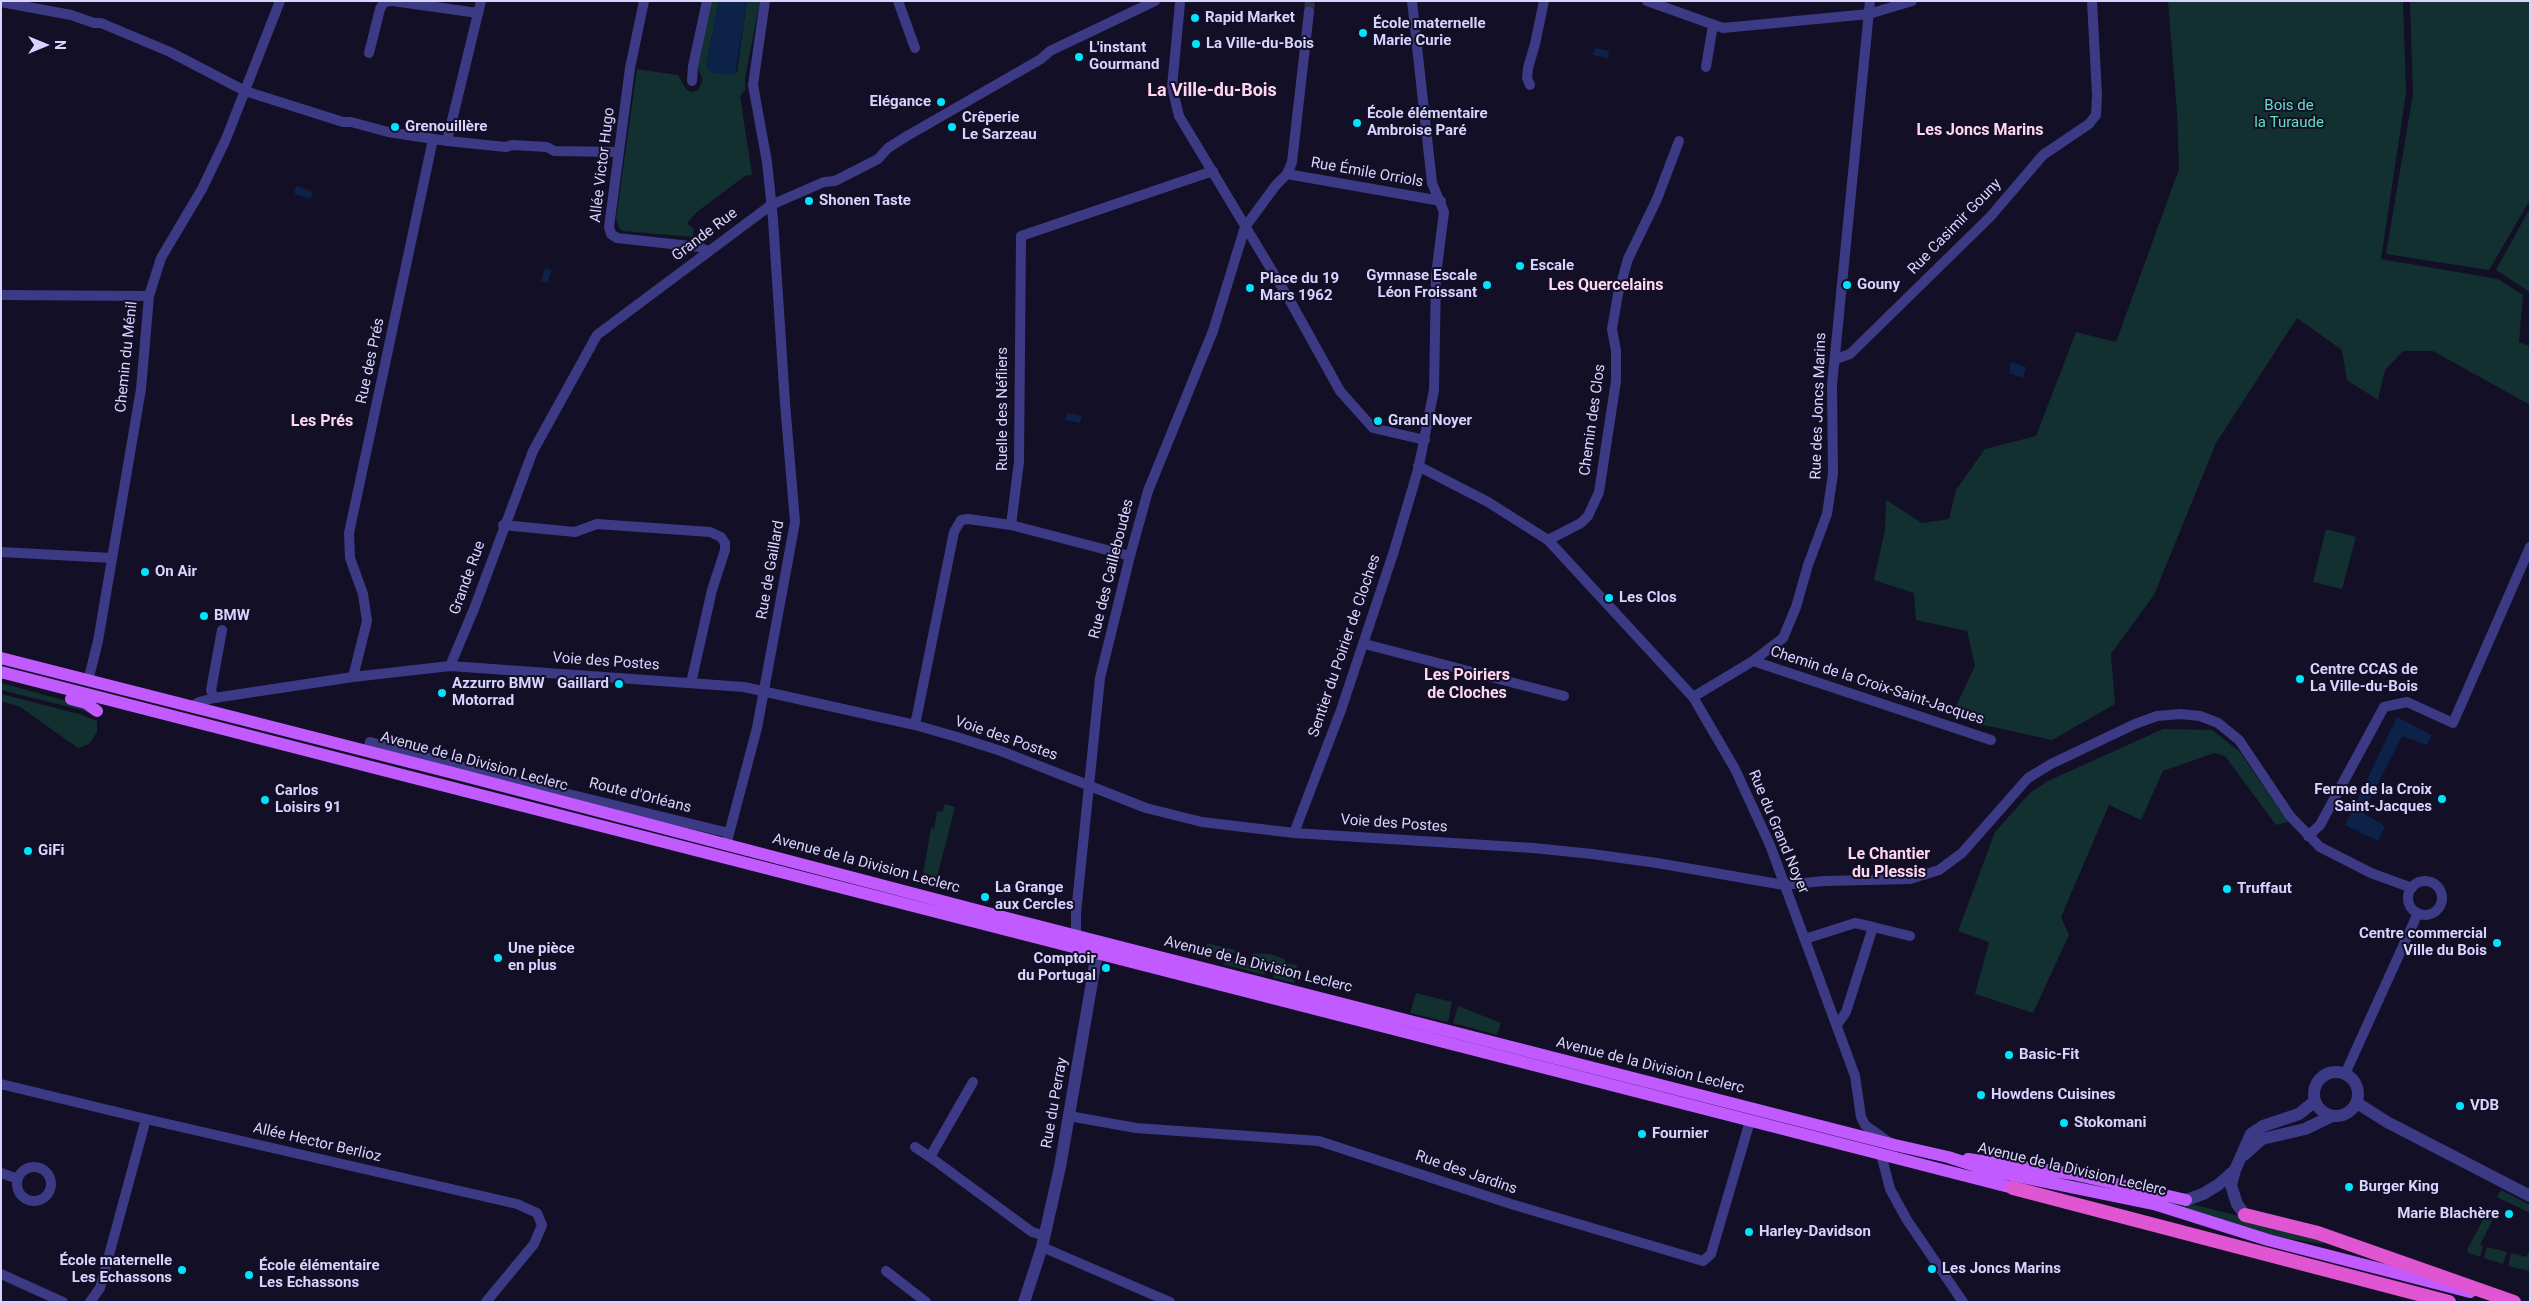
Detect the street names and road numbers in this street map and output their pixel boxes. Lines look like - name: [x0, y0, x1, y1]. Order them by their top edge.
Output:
- street label: Allée Victor Hugo: [587, 106, 619, 224]
- street label: Rue Émile Orriols: [1309, 154, 1425, 192]
- street label: Rue Casimir Gouny: [1905, 175, 2005, 279]
- street label: Grande Rue: [669, 205, 741, 265]
- street label: Chemin du Ménil: [112, 300, 142, 414]
- street label: Rue des Prés: [353, 316, 389, 406]
- street label: Rue des Joncs Marins: [1807, 332, 1831, 480]
- street label: Ruelle des Néfliers: [994, 347, 1012, 471]
- street label: Chemin des Clos: [1576, 363, 1610, 477]
- street label: Rue des Cailleboudes: [1086, 497, 1138, 641]
- street label: Rue de Gaillard: [753, 519, 789, 621]
- street label: Grande Rue: [446, 539, 490, 617]
- street label: Sentier du Poirier de Cloches: [1305, 552, 1385, 740]
- street label: Chemin de la Croix-Saint-Jacques: [1768, 643, 1986, 729]
- street label: Voie des Postes: [552, 649, 660, 675]
- street label: Voie des Postes: [952, 713, 1060, 765]
- street label: Avenue de la Division Leclerc: [378, 728, 570, 796]
- street label: Rue du Grand Noyer: [1744, 768, 1812, 896]
- street label: Route d'Orléans: [587, 775, 693, 817]
- street label: Voie des Postes: [1340, 811, 1448, 837]
- street label: Avenue de la Division Leclerc: [770, 830, 962, 898]
- street label: Avenue de la Division Leclerc: [1162, 933, 1354, 997]
- street label: Avenue de la Division Leclerc: [1554, 1034, 1746, 1098]
- street label: Rue du Perray: [1038, 1056, 1072, 1150]
- street label: Allée Hector Berlioz: [251, 1120, 383, 1166]
- street label: Avenue de la Division Leclerc: [1976, 1140, 2168, 1200]
- street label: Rue des Jardins: [1413, 1147, 1519, 1199]

